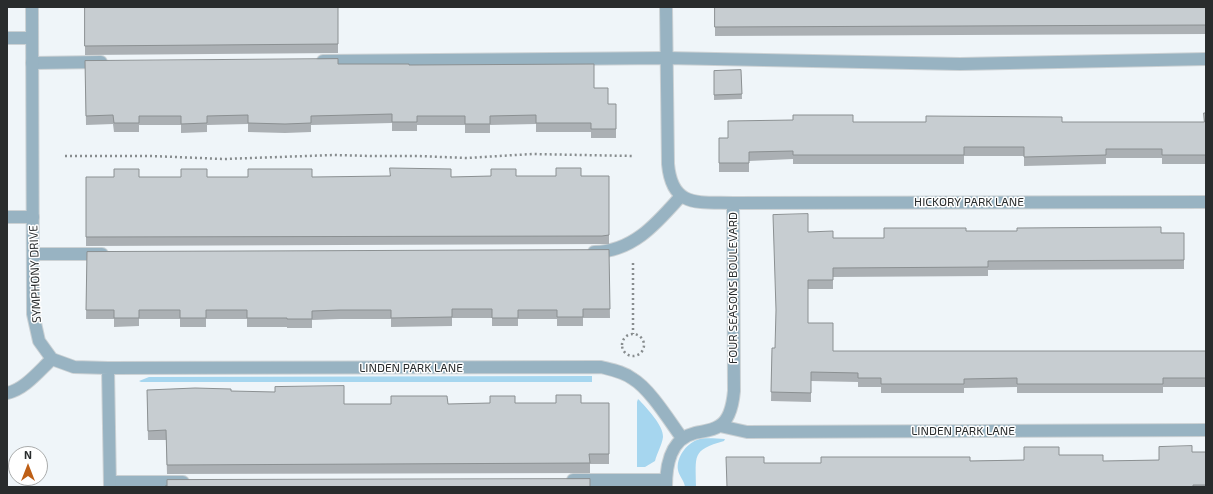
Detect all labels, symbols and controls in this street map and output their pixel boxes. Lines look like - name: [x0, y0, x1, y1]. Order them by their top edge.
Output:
- street label: HICKORY PARK LANE: [914, 195, 1024, 209]
- street label: FOUR SEASONS BOULEVARD: [726, 212, 740, 364]
- street label: SYMPHONY DRIVE: [26, 225, 44, 323]
- street label: LINDEN PARK LANE: [359, 361, 463, 375]
- street label: LINDEN PARK LANE: [911, 424, 1015, 438]
- north arrow: [8, 446, 48, 486]
- text: N: [24, 448, 32, 461]

